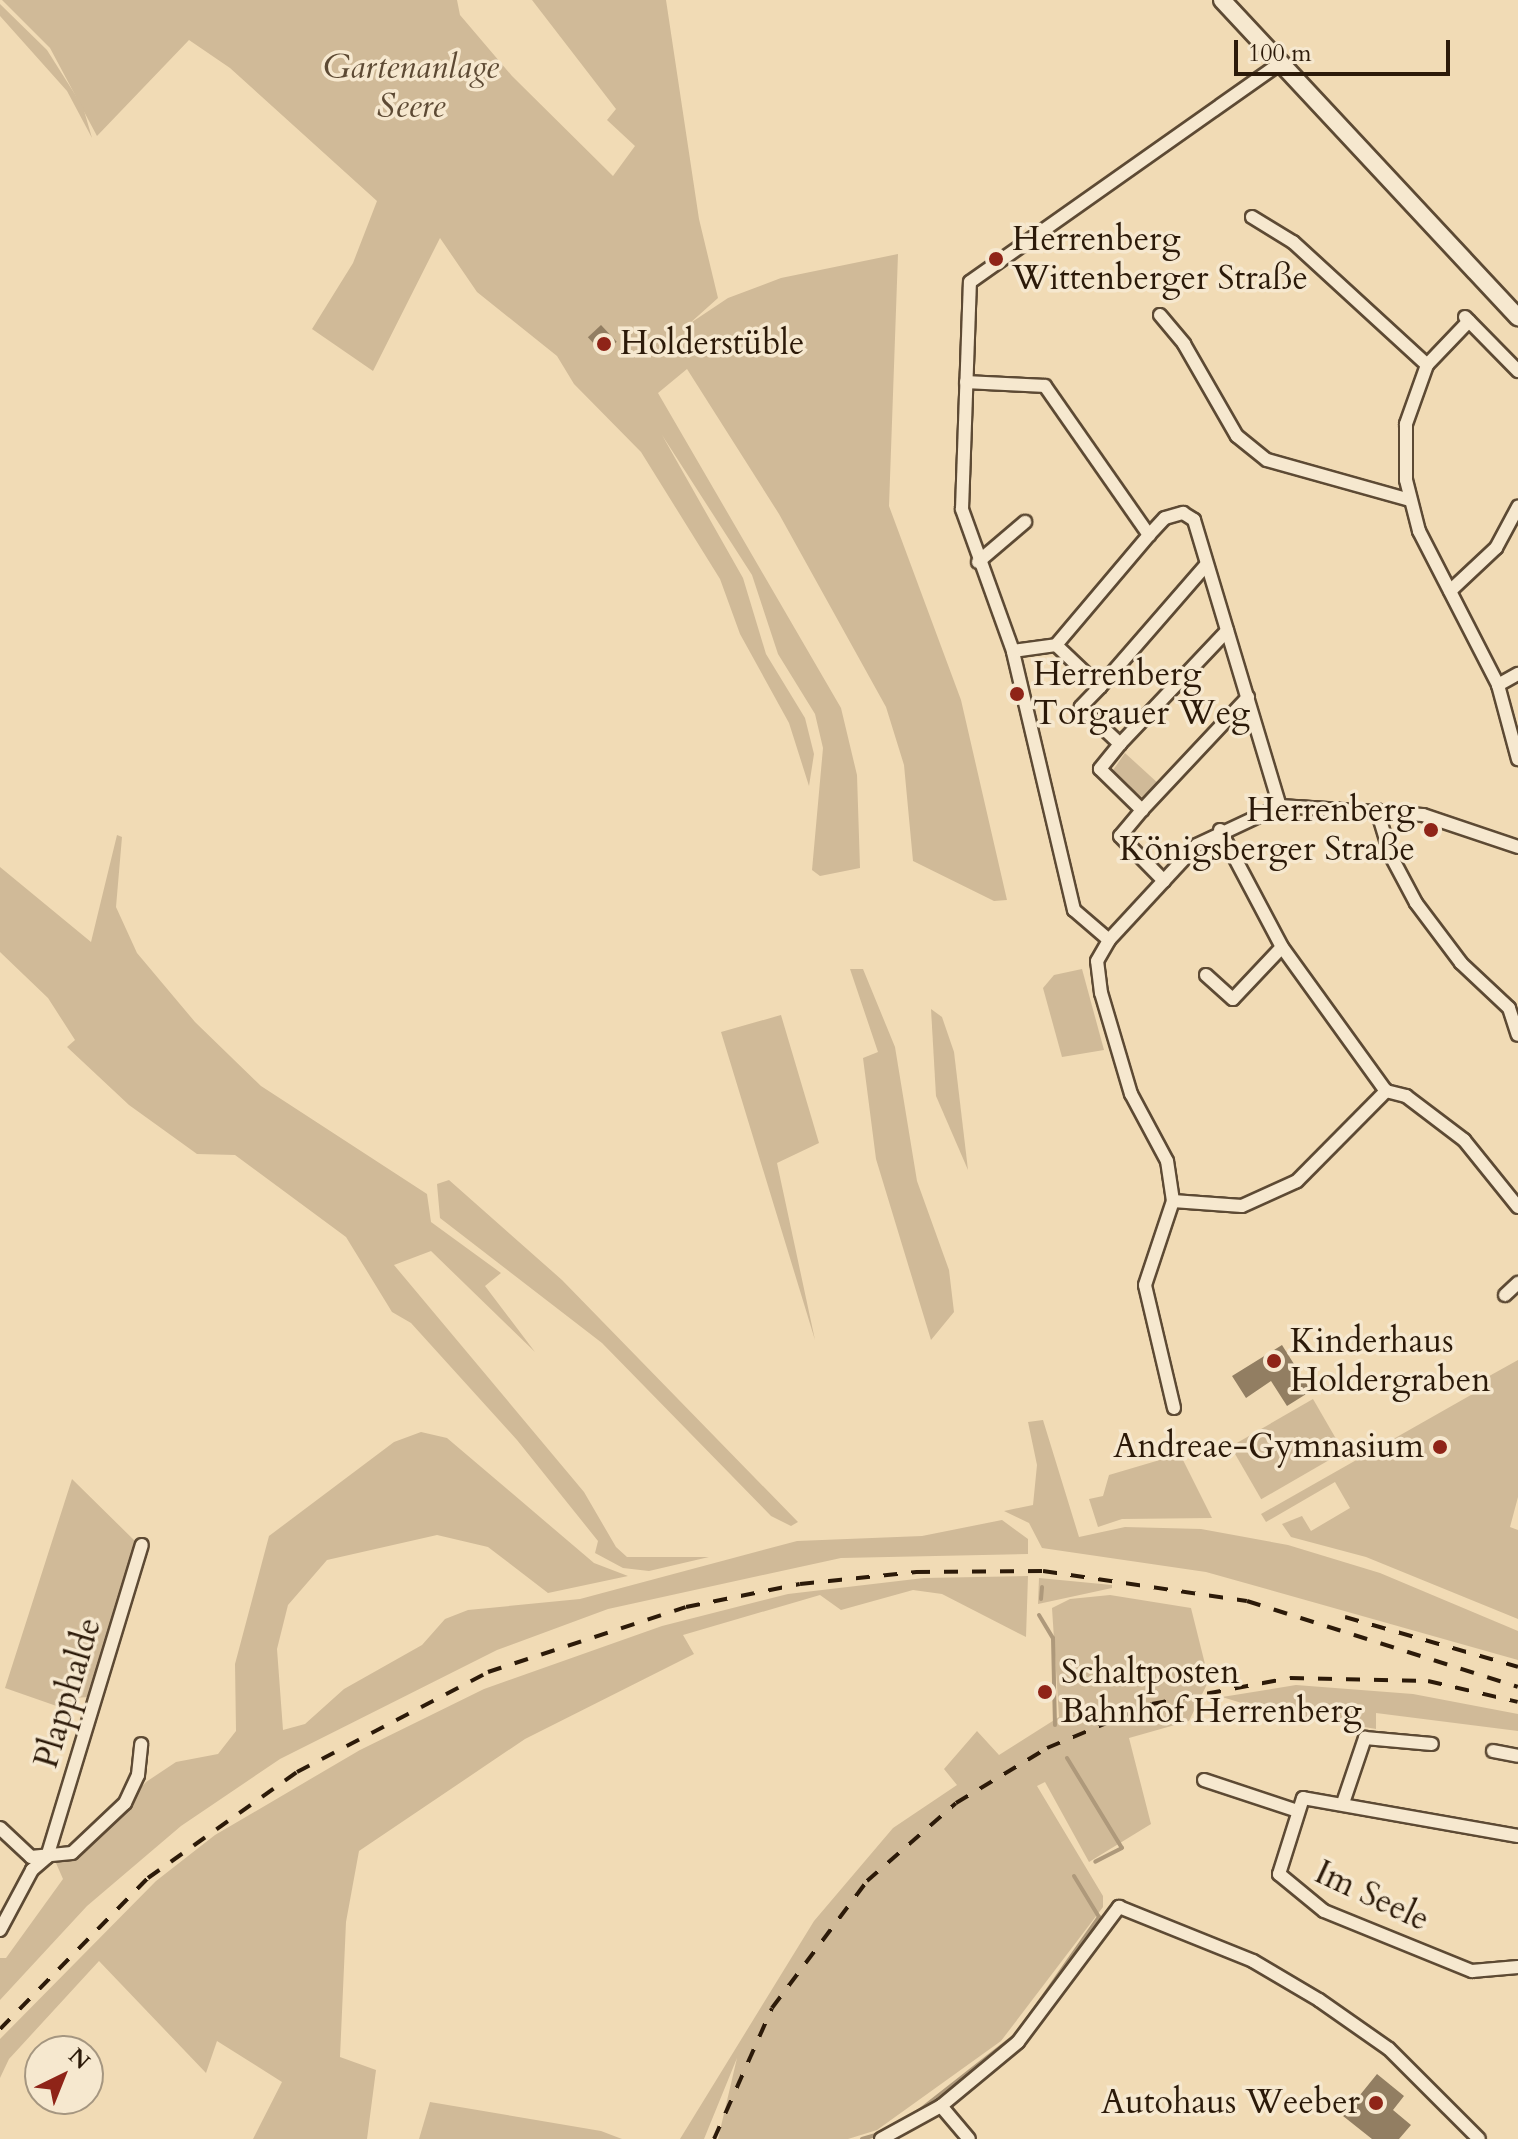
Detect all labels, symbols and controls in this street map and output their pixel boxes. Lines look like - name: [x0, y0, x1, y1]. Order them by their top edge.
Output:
- scale bar: [1238, 24, 1454, 74]
- text: 100 m: [1248, 37, 1312, 70]
- park label: Gartenanlage Seere: [323, 47, 499, 126]
- place label: Herrenberg Wittenberger Straße: [1012, 219, 1308, 298]
- marker: Herrenberg Wittenberger Straße: [987, 250, 1005, 268]
- place label: Holderstüble: [620, 324, 804, 364]
- marker: Holderstüble: [595, 335, 613, 353]
- place label: Herrenberg Torgauer Weg: [1033, 654, 1250, 734]
- marker: Herrenberg Torgauer Weg: [1008, 685, 1026, 703]
- place label: Herrenberg Königsberger Straße: [1119, 790, 1415, 870]
- marker: Herrenberg Königsberger Straße: [1422, 821, 1440, 839]
- place label: Kinderhaus Holdergraben: [1290, 1321, 1491, 1400]
- marker: Kinderhaus Holdergraben: [1265, 1352, 1283, 1370]
- place label: Andreae-Gymnasium: [1113, 1427, 1424, 1467]
- marker: Andreae-Gymnasium: [1431, 1438, 1449, 1456]
- street label: Plapphalde: [26, 1613, 110, 1773]
- place label: Schaltposten Bahnhof Herrenberg: [1061, 1652, 1362, 1732]
- marker: Schaltposten Bahnhof Herrenberg: [1036, 1683, 1054, 1701]
- street label: Im Seele: [1308, 1852, 1436, 1940]
- north arrow: [24, 2035, 104, 2115]
- text: N: [62, 2041, 96, 2076]
- place label: Autohaus Weeber: [1101, 2083, 1360, 2123]
- marker: Autohaus Weeber: [1367, 2094, 1385, 2112]

